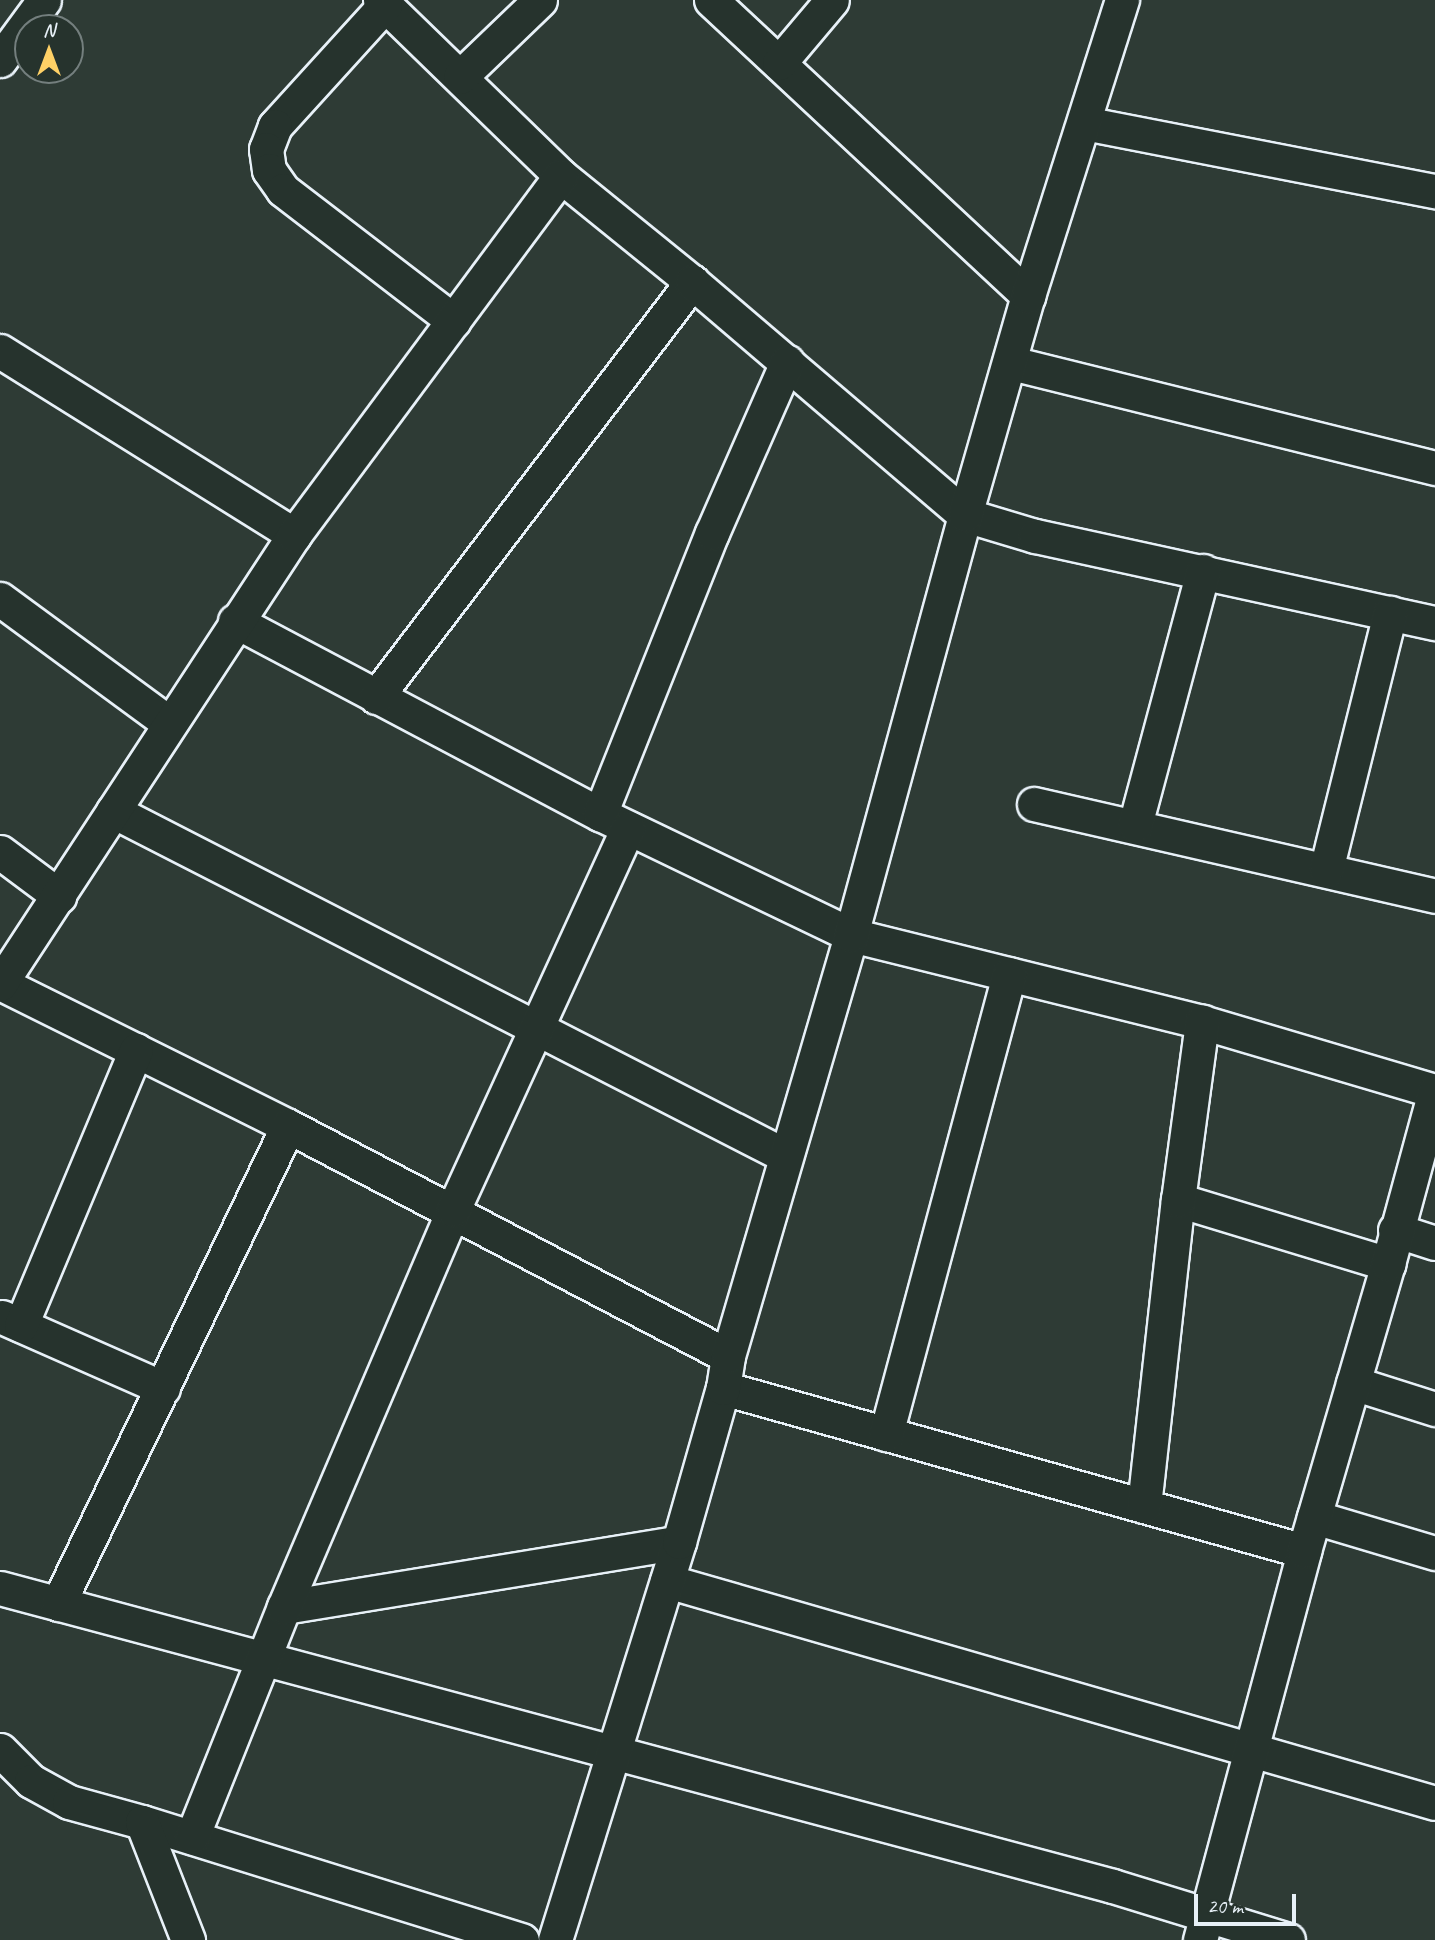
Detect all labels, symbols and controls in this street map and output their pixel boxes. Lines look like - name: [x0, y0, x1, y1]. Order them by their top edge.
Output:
- north arrow: [14, 14, 84, 84]
- text: N: [43, 18, 55, 42]
- scale bar: [1197, 1881, 1298, 1925]
- text: 20 m: [1207, 1893, 1243, 1919]

